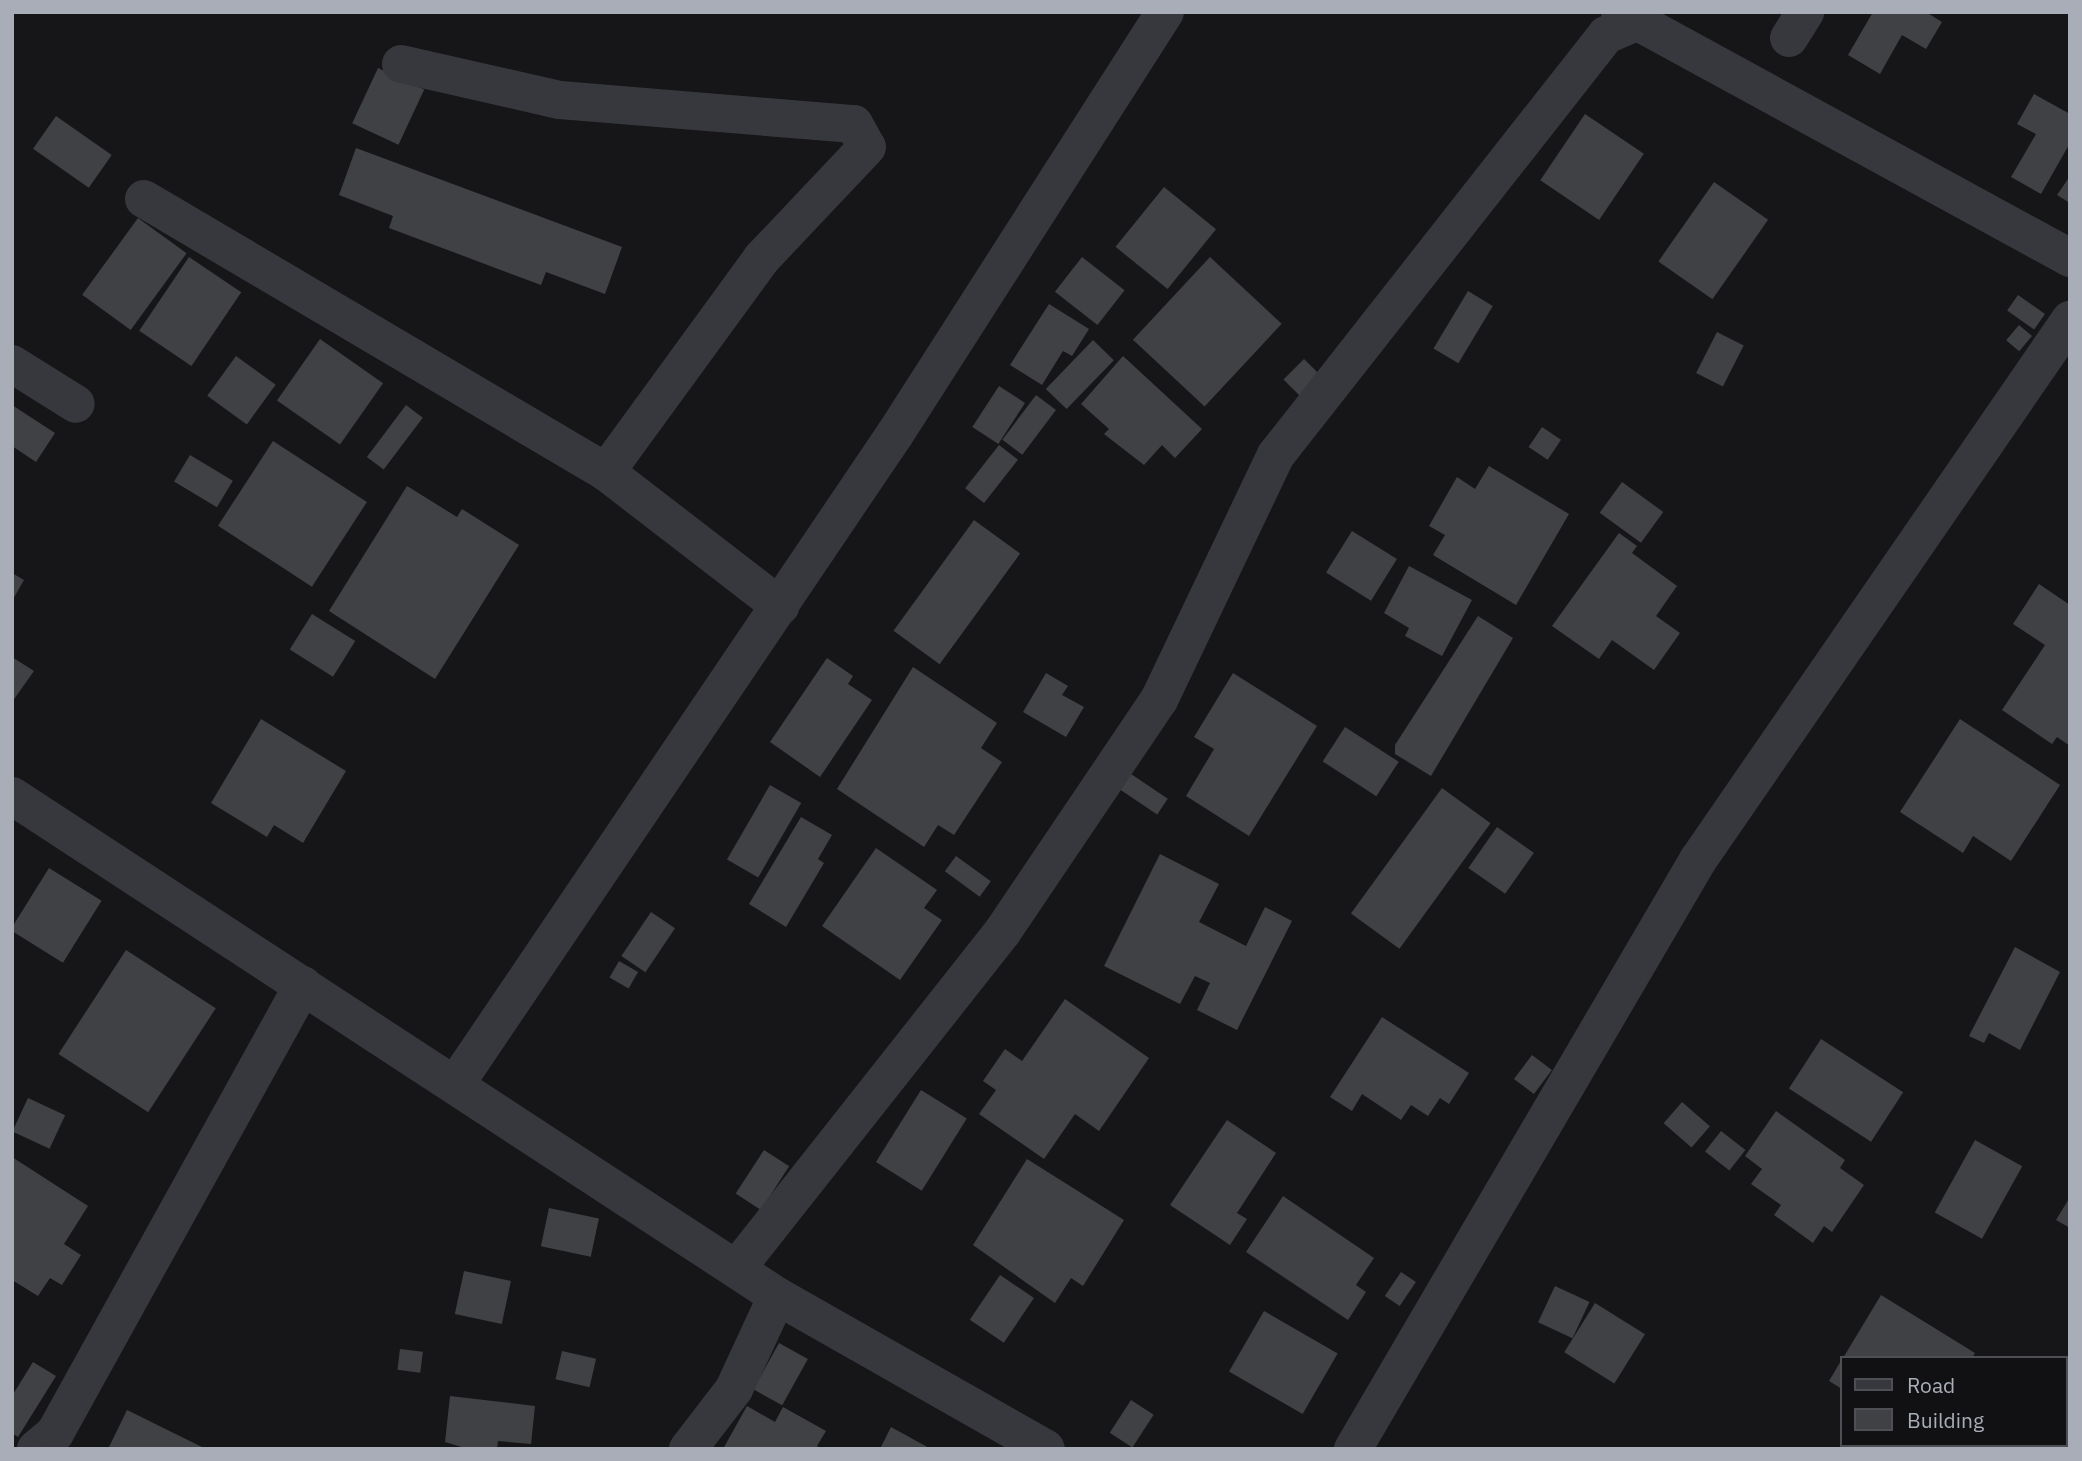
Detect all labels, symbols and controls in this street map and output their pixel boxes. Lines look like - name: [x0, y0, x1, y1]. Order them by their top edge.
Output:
- legend: [1840, 1356, 2068, 1447]
- text: Road: [1907, 1371, 1955, 1399]
- text: Building: [1907, 1406, 1984, 1434]

